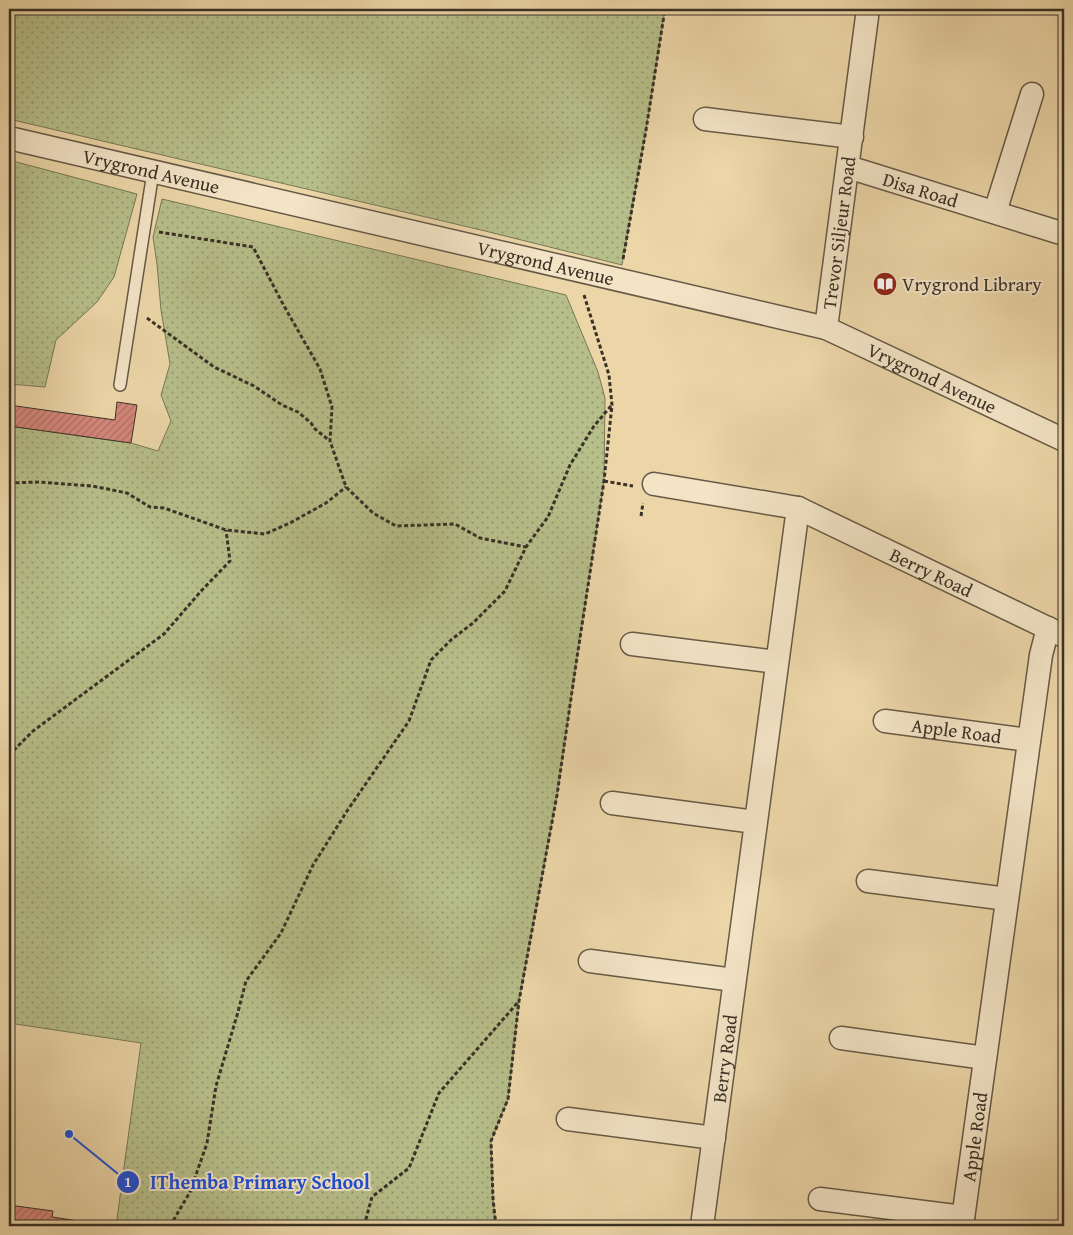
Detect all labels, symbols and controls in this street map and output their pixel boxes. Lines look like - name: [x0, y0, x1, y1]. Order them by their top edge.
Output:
- street label: Vrygrond Avenue: [80, 142, 223, 201]
- street label: Trevor Siljeur Road: [815, 154, 863, 311]
- street label: Disa Road: [879, 165, 963, 215]
- street label: Vrygrond Avenue: [474, 233, 617, 292]
- place label: Vrygrond Library: [902, 270, 1042, 298]
- library icon: Vrygrond Library: [872, 271, 898, 297]
- street label: Vrygrond Avenue: [863, 335, 1001, 420]
- street label: Berry Road: [885, 540, 978, 604]
- street label: Apple Road: [910, 711, 1004, 750]
- street label: Berry Road: [705, 1012, 744, 1104]
- street label: Apple Road: [954, 1089, 995, 1183]
- callout: IThemba Primary School: [115, 1165, 380, 1200]
- text: IThemba Primary School: [150, 1167, 370, 1196]
- text: 1: [124, 1171, 132, 1192]

